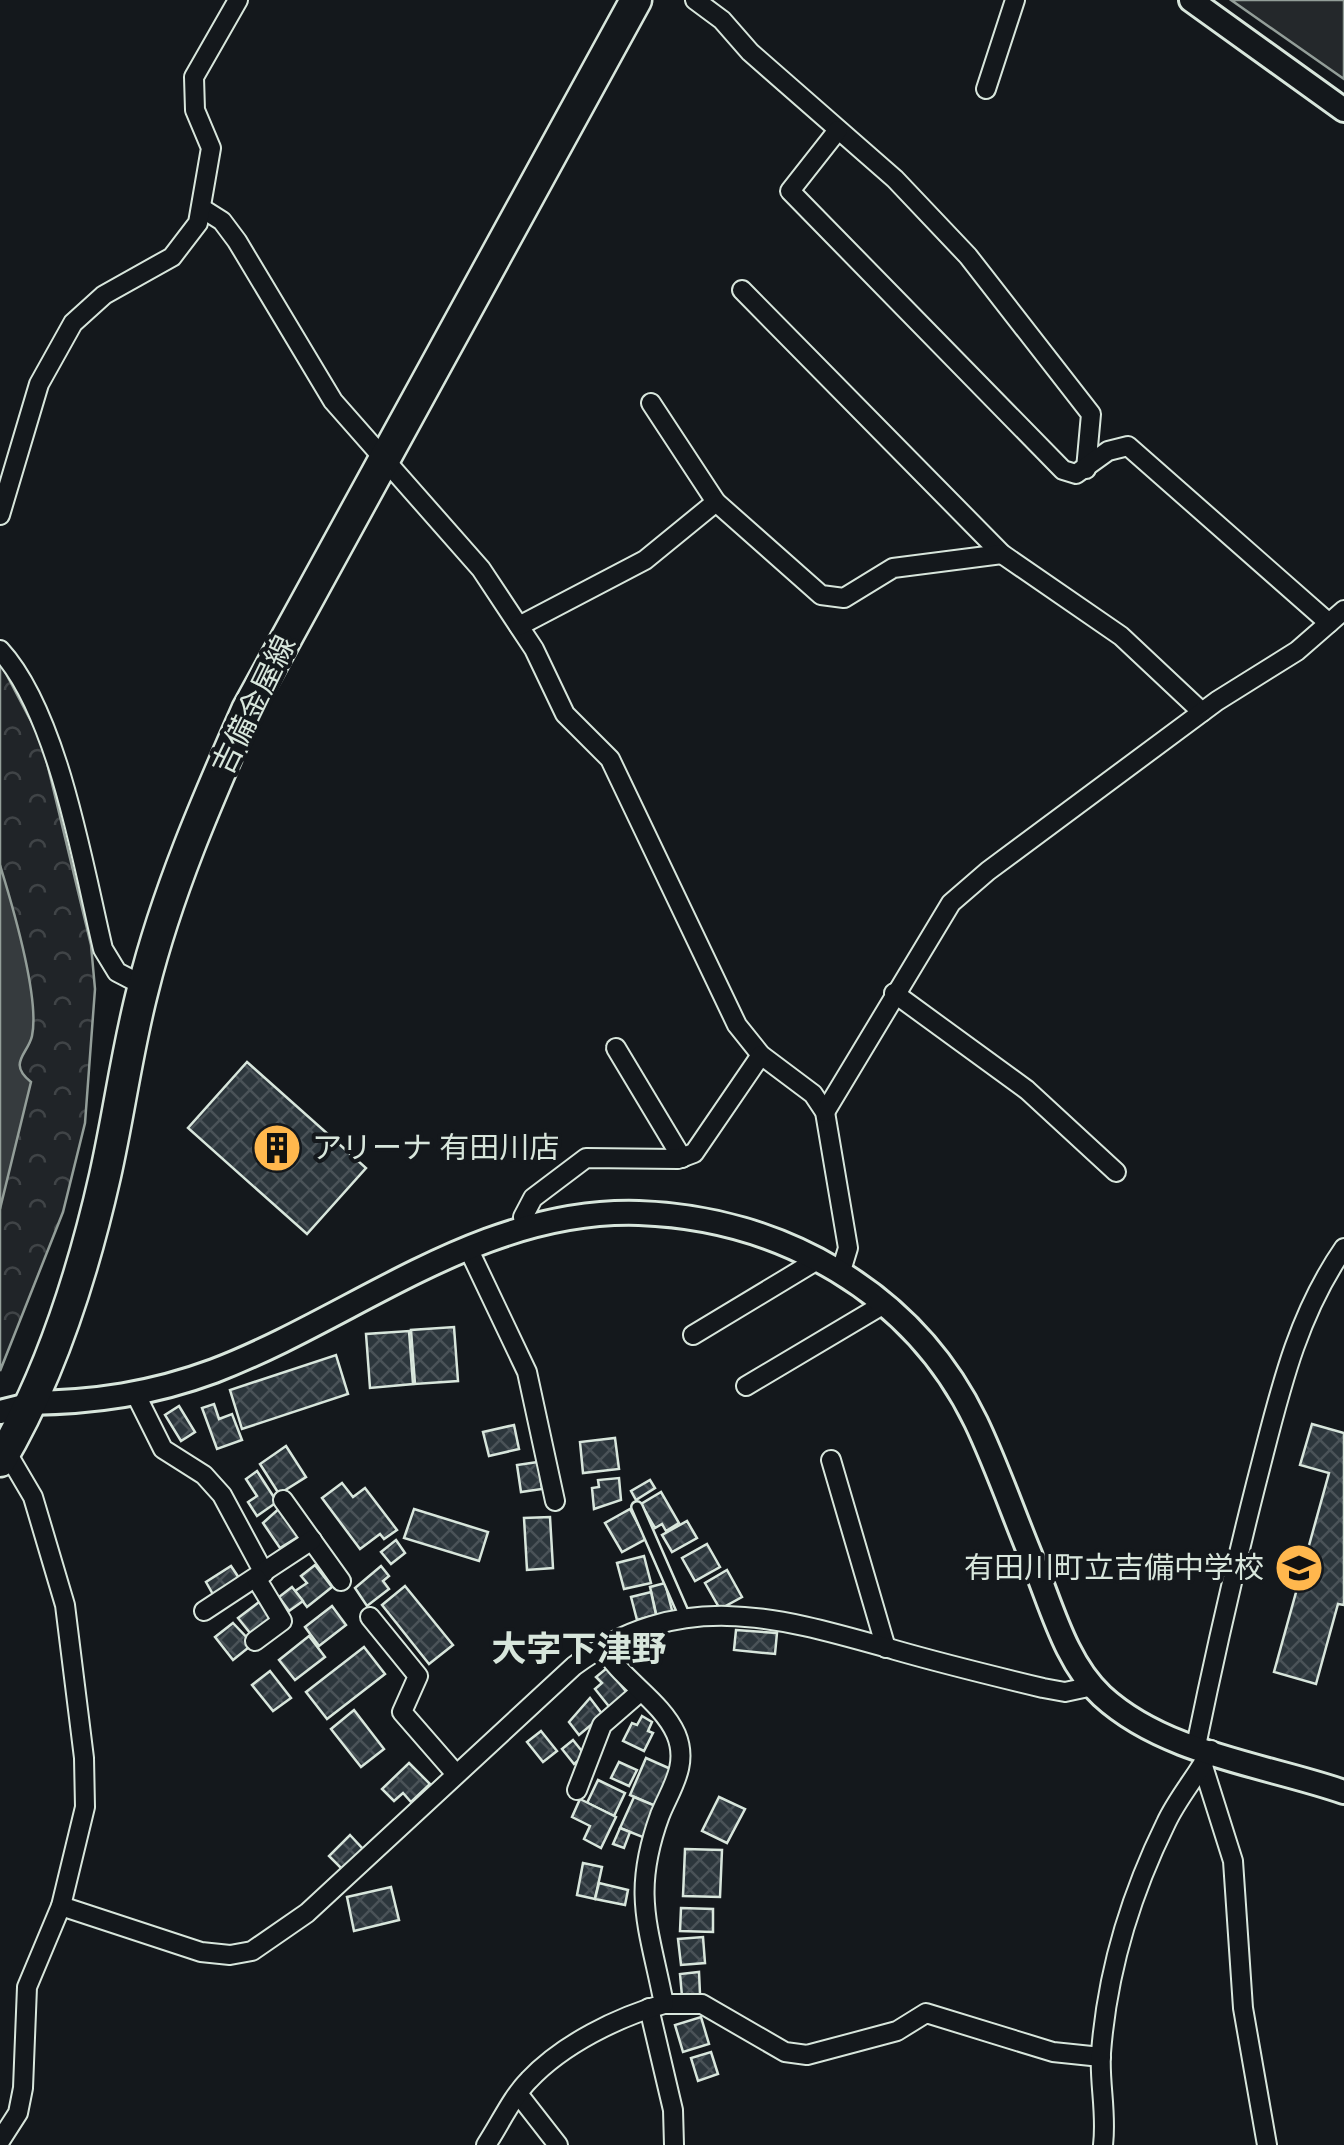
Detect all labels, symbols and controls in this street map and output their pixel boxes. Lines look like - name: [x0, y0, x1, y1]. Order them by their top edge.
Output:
- street label: 吉備金屋線: [205, 630, 303, 780]
- building icon: アリーナ 有田川店: [251, 1122, 303, 1174]
- place label: アリーナ 有田川店: [312, 1130, 559, 1166]
- school or university icon: 有田川町立吉備中学校: [1273, 1542, 1325, 1594]
- place label: 有田川町立吉備中学校: [964, 1550, 1264, 1586]
- district label: 大字下津野: [491, 1628, 667, 1670]

